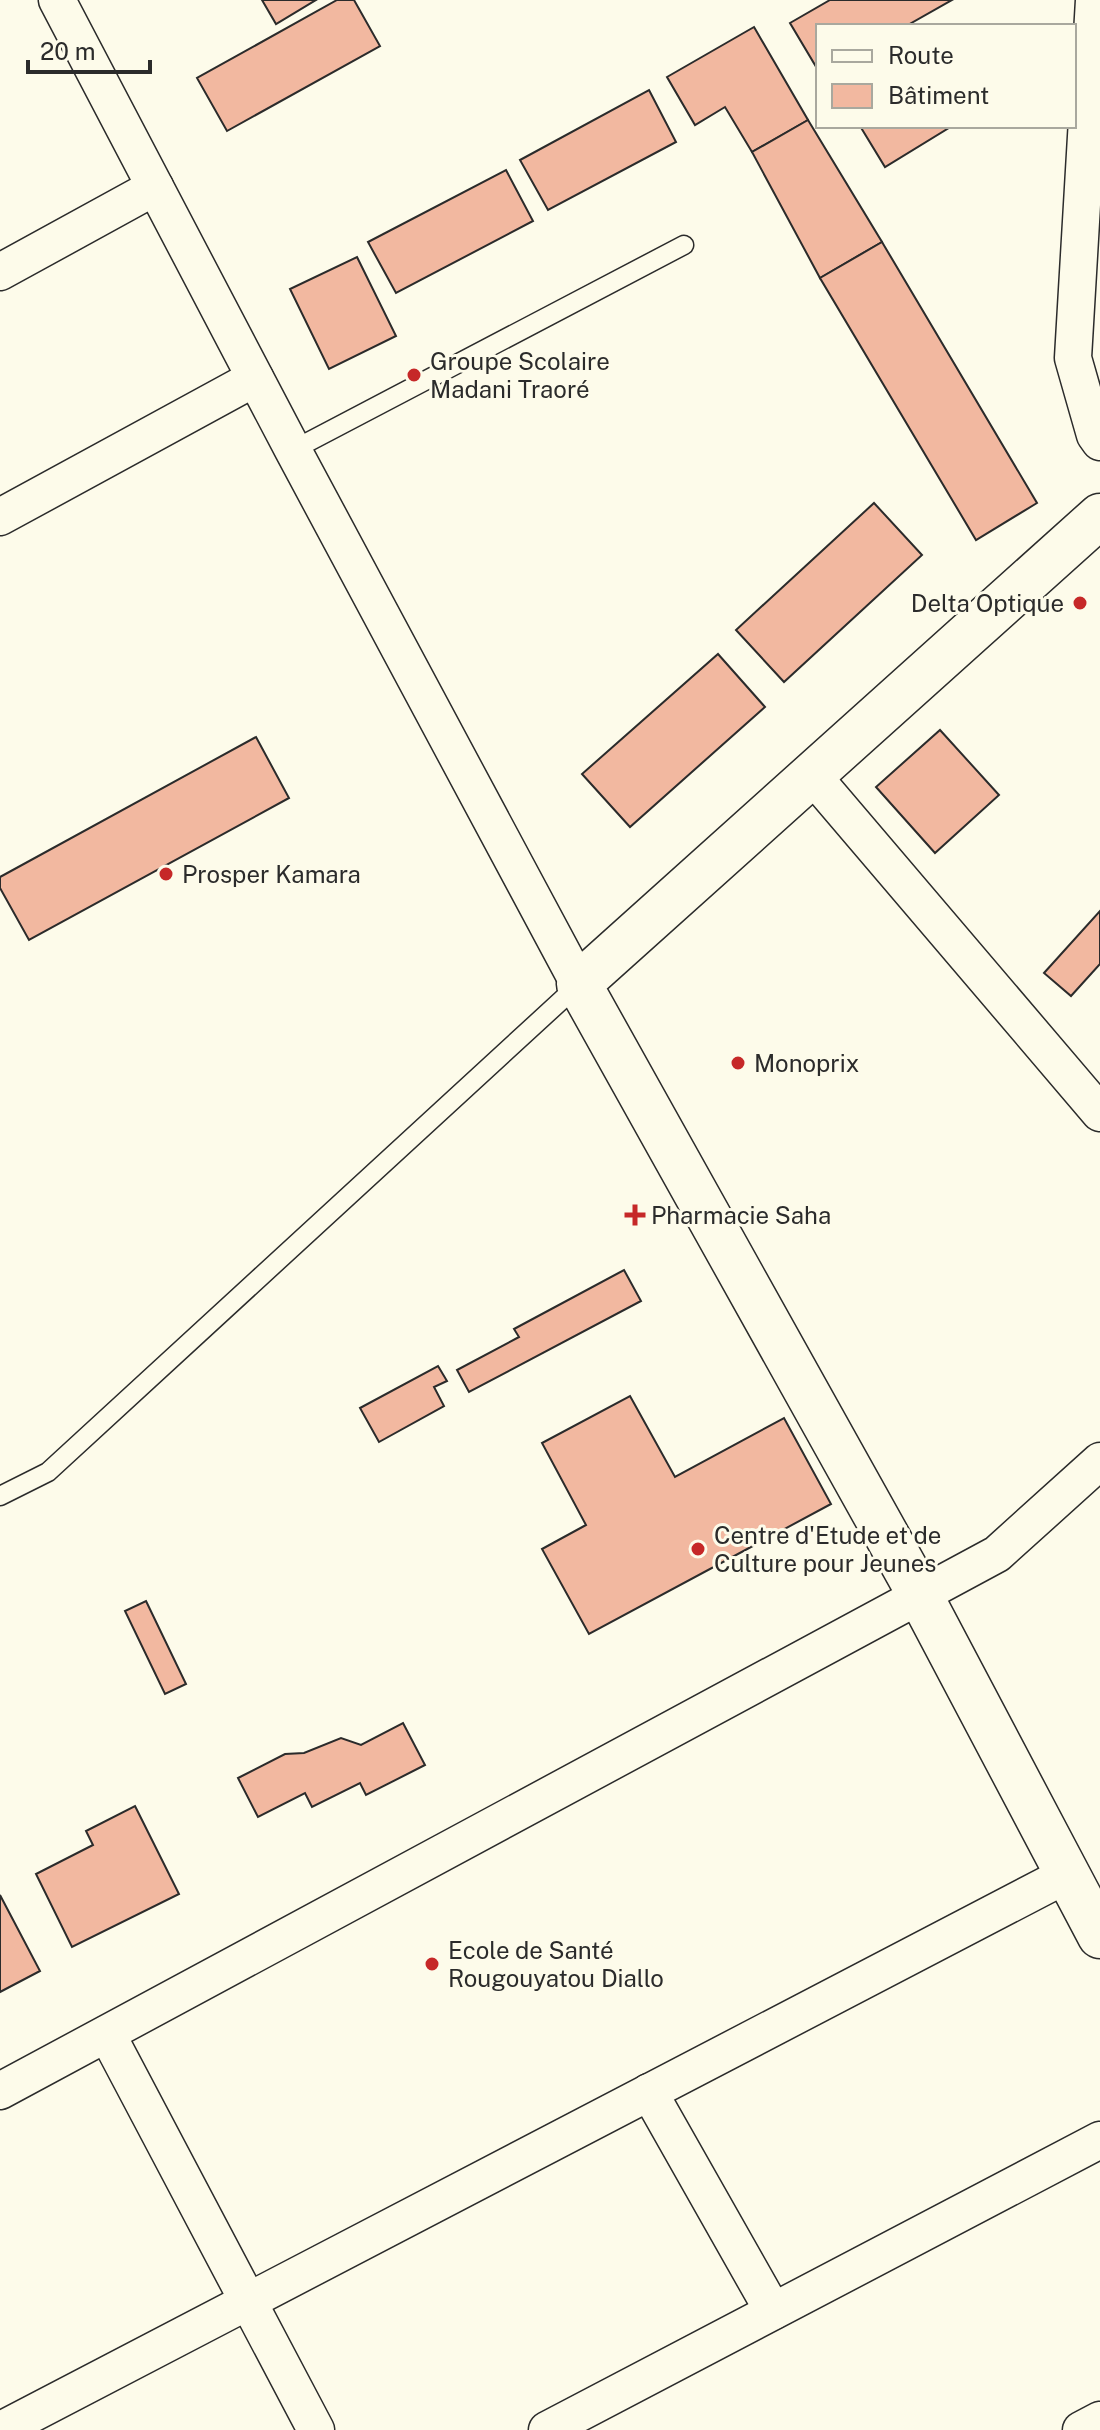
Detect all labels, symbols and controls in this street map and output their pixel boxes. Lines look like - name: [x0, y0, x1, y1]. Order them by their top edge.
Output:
- scale bar: [28, 24, 150, 74]
- legend: [816, 24, 1076, 128]
- text: 20 m: [40, 37, 96, 65]
- text: Route: [888, 41, 954, 69]
- text: Bâtiment: [888, 81, 989, 109]
- place label: Groupe Scolaire Madani Traoré: [430, 347, 610, 403]
- marker: Groupe Scolaire Madani Traoré: [405, 366, 423, 384]
- place label: Delta Optique: [911, 589, 1064, 617]
- marker: Delta Optique: [1071, 594, 1089, 612]
- place label: Prosper Kamara: [182, 860, 361, 888]
- marker: Prosper Kamara: [157, 865, 175, 883]
- place label: Monoprix: [754, 1049, 859, 1077]
- marker: Monoprix: [729, 1054, 747, 1072]
- place label: Pharmacie Saha: [651, 1201, 831, 1229]
- marker: Pharmacie Saha: [626, 1206, 644, 1224]
- place label: Centre d'Etude et de Culture pour Jeunes: [714, 1521, 941, 1577]
- marker: Centre d'Etude et de Culture pour Jeunes: [689, 1540, 707, 1558]
- place label: Ecole de Santé Rougouyatou Diallo: [448, 1936, 664, 1992]
- marker: Ecole de Santé Rougouyatou Diallo: [423, 1955, 441, 1973]

